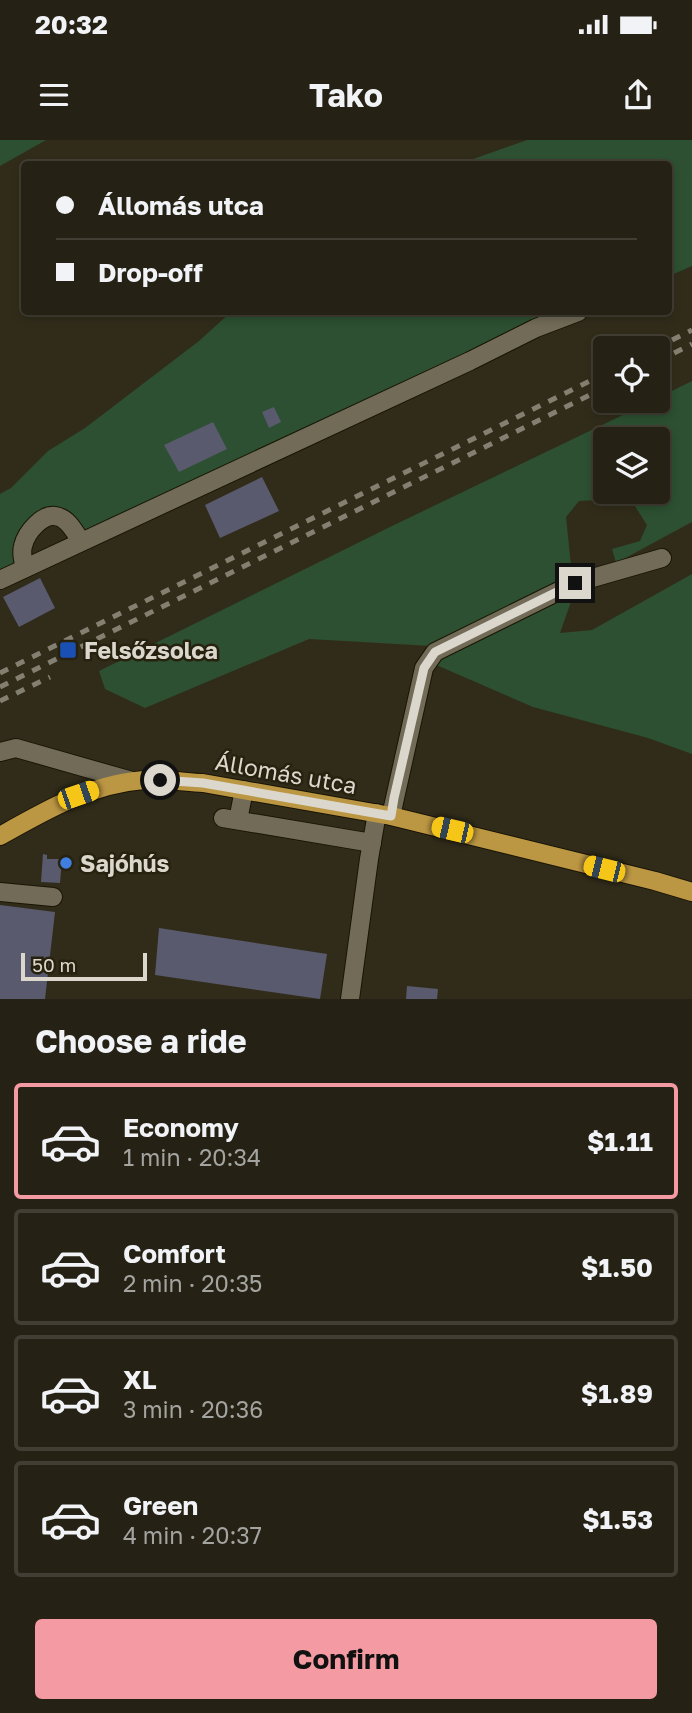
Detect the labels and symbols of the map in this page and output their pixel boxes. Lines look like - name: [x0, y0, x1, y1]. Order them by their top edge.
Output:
- route end: [559, 567, 591, 599]
- place label: Felsőzsolca: [84, 636, 218, 664]
- marker: Felsőzsolca: [58, 640, 78, 660]
- street label: Állomás utca: [213, 747, 359, 799]
- route start: [144, 764, 176, 796]
- car: [55, 778, 102, 812]
- car: [430, 815, 475, 845]
- place label: Sajóhús: [80, 849, 169, 877]
- car: [582, 854, 627, 884]
- marker: Sajóhús: [58, 855, 74, 871]
- scale bar: [21, 950, 147, 982]

